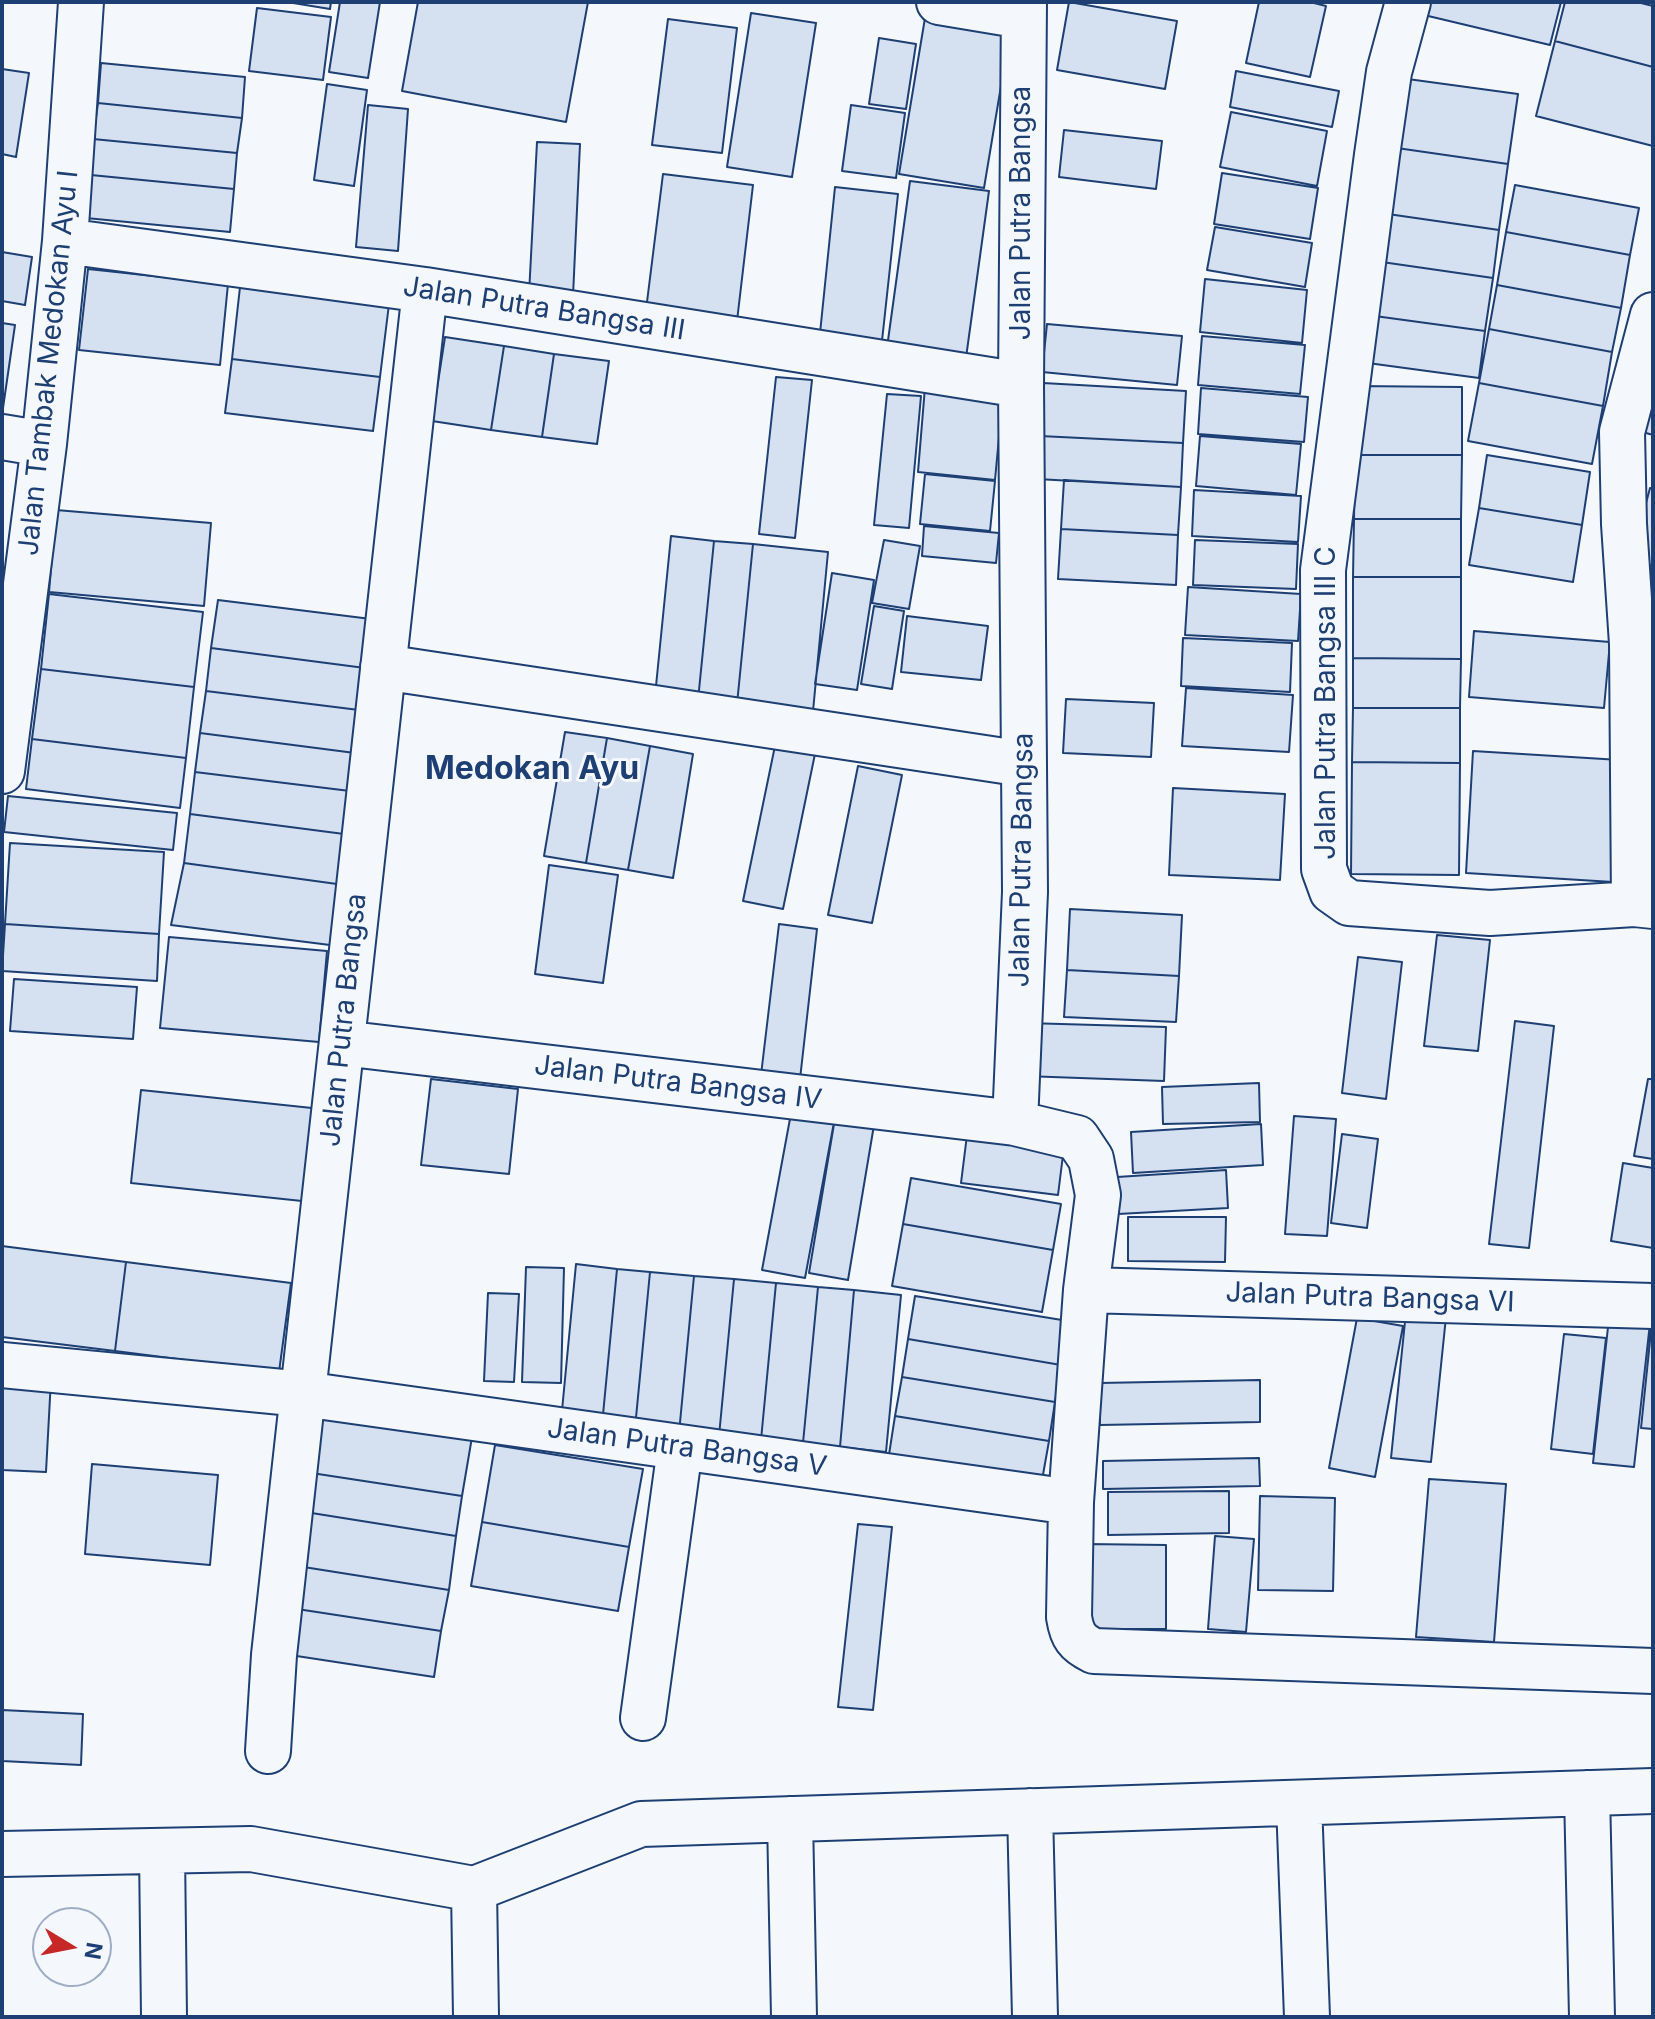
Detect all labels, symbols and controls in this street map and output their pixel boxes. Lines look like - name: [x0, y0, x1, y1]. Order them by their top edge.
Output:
- street label: Jalan Putra Bangsa: [1005, 86, 1039, 340]
- street label: Jalan Tambak Medokan Ayu I: [12, 169, 86, 557]
- street label: Jalan Putra Bangsa III: [401, 270, 687, 348]
- street label: Jalan Putra Bangsa III C: [1310, 546, 1344, 860]
- street label: Jalan Putra Bangsa: [1003, 732, 1041, 988]
- district label: Medokan Ayu: [425, 750, 639, 788]
- street label: Jalan Putra Bangsa: [314, 892, 374, 1148]
- street label: Jalan Putra Bangsa IV: [532, 1049, 824, 1117]
- street label: Jalan Putra Bangsa VI: [1225, 1276, 1515, 1320]
- street label: Jalan Putra Bangsa V: [545, 1412, 829, 1484]
- north arrow: [32, 1907, 112, 1987]
- text: N: [79, 1940, 108, 1961]

